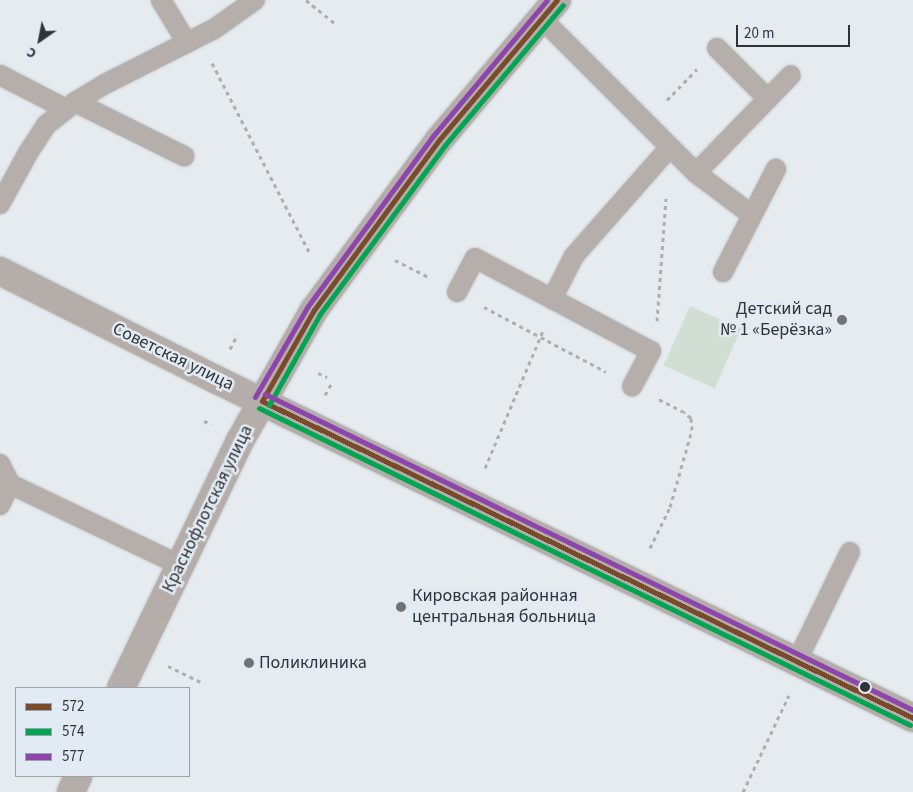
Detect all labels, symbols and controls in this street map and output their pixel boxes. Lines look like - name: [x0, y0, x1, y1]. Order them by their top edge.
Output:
- north arrow: [15, 15, 65, 65]
- scale bar: [738, 15, 852, 47]
- text: 20 m: [744, 23, 774, 44]
- text: С: [23, 42, 41, 63]
- place label: Детский сад № 1 «Берёзка»: [720, 299, 832, 342]
- marker: Детский сад № 1 «Берёзка»: [836, 314, 848, 326]
- street label: Советская улица: [109, 318, 237, 396]
- street label: Краснофлотская улица: [158, 422, 258, 596]
- place label: Кировская районная центральная больница: [412, 586, 596, 628]
- marker: Кировская районная центральная больница: [394, 600, 408, 614]
- place label: Поликлиника: [259, 652, 367, 674]
- marker: Поликлиника: [243, 657, 255, 669]
- unlabelled marker: [860, 682, 870, 692]
- legend: [15, 687, 190, 777]
- text: 572: [62, 696, 84, 717]
- text: 574: [62, 721, 84, 742]
- text: 577: [62, 746, 84, 767]

